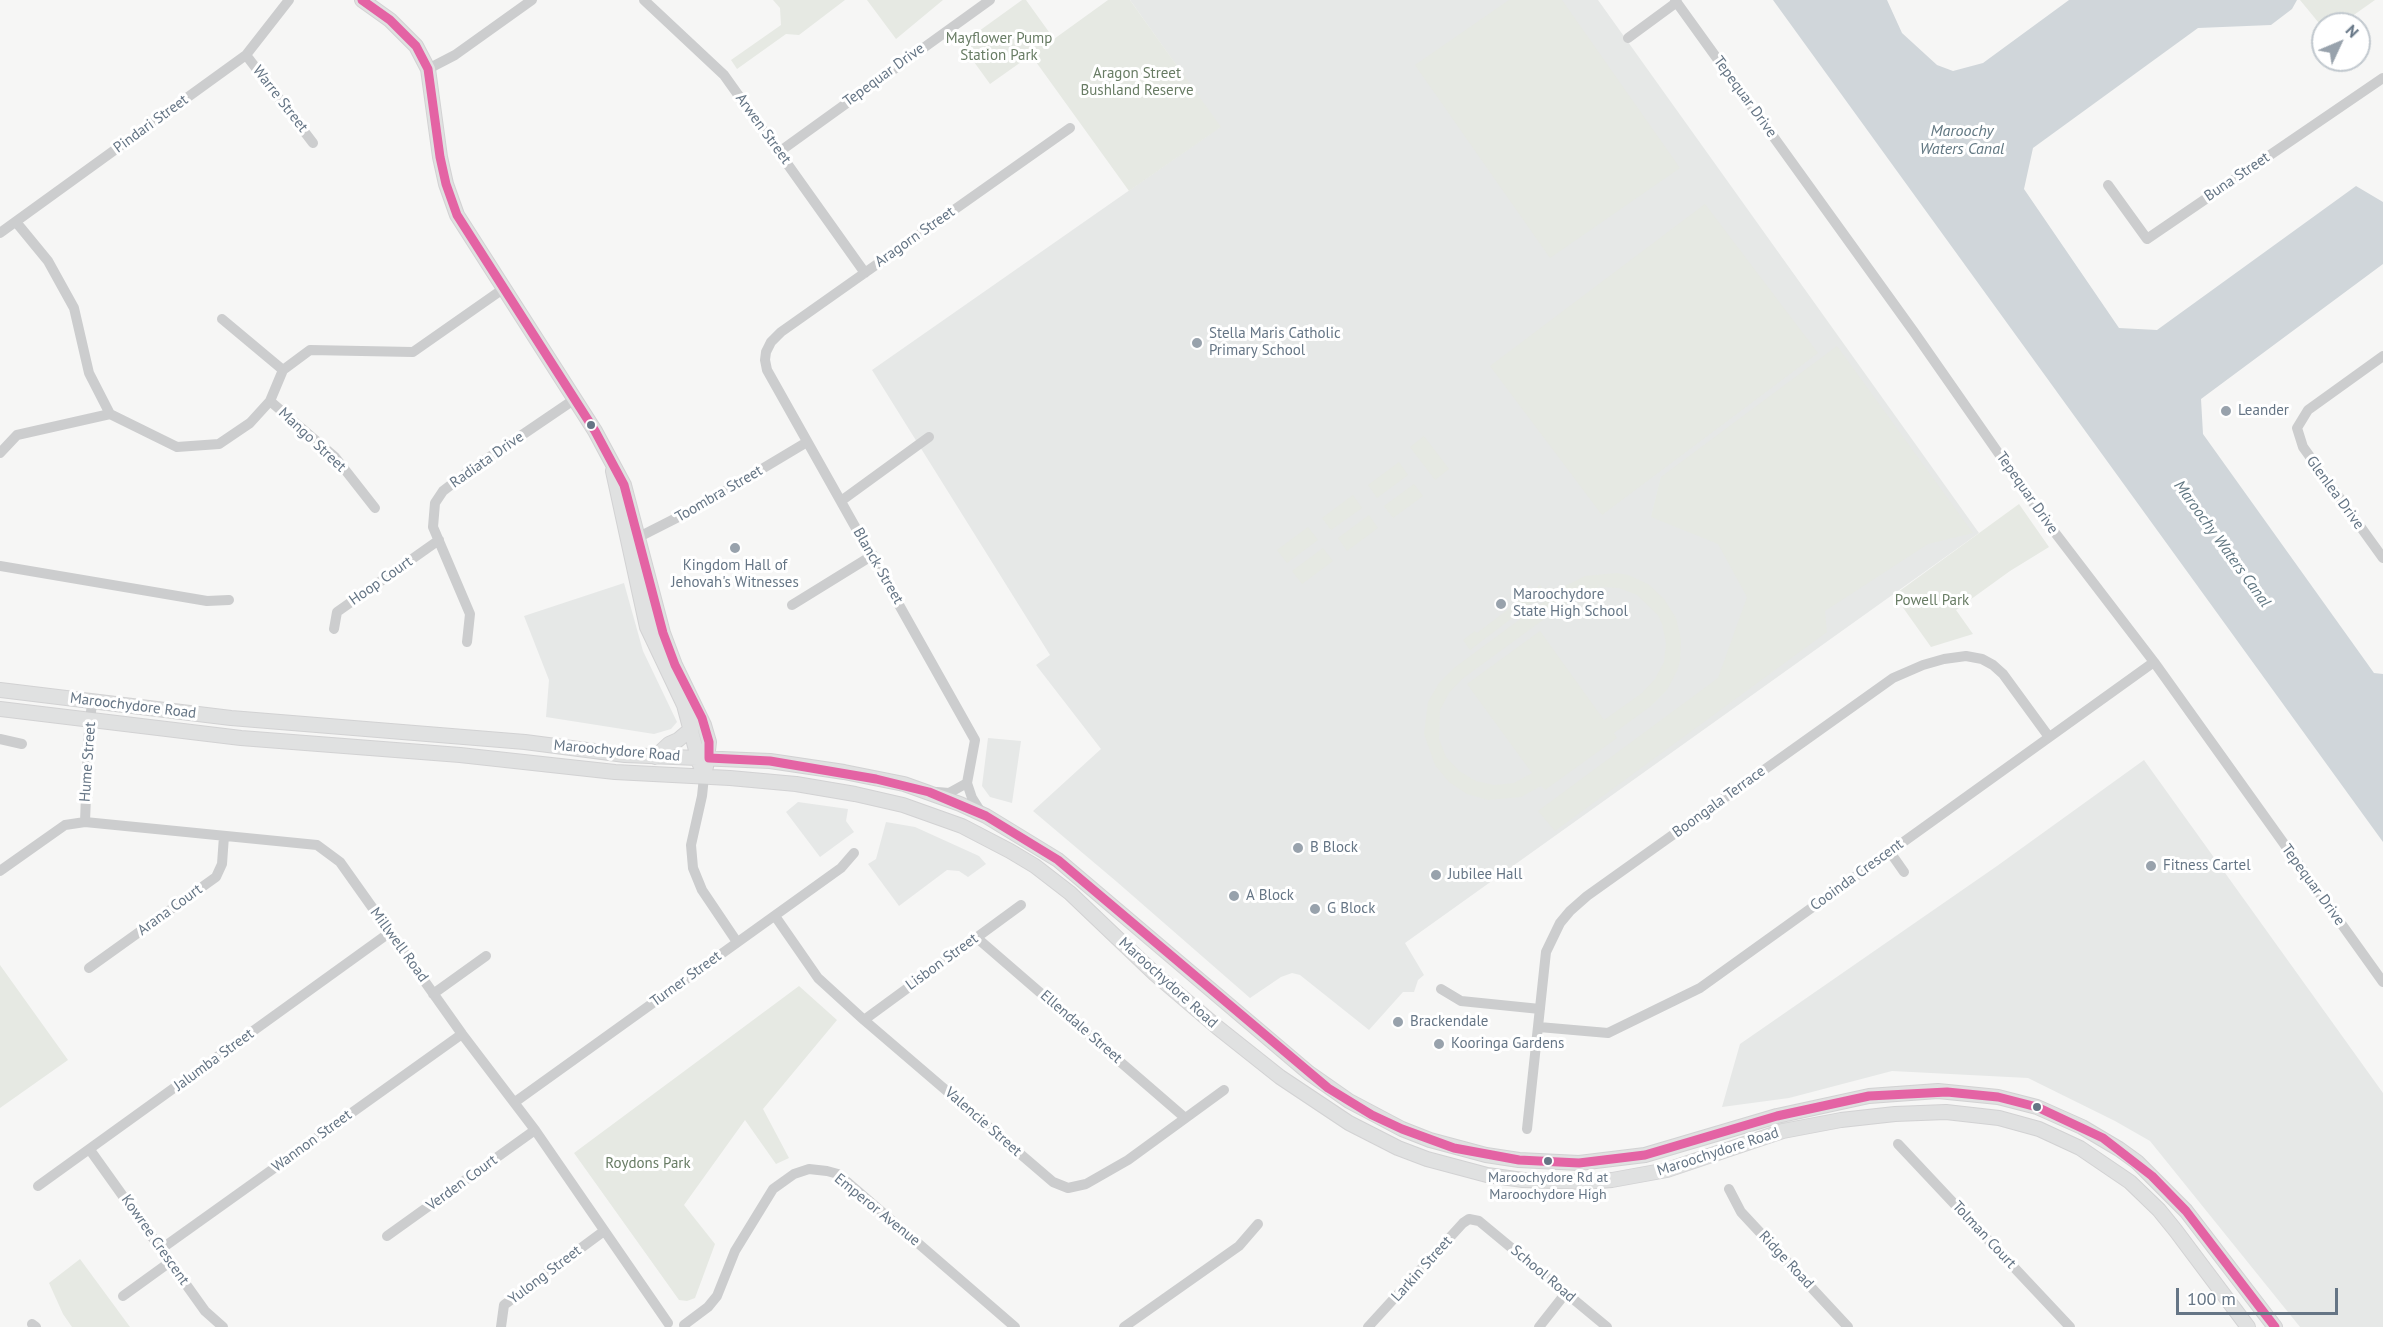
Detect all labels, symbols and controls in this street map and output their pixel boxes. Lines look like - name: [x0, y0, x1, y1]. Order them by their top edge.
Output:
- north arrow: [2311, 12, 2371, 72]
- text: N: [2342, 20, 2363, 42]
- park label: Mayflower Pump Station Park: [946, 30, 1052, 65]
- street label: Tepequar Drive: [840, 40, 928, 110]
- street label: Tepequar Drive: [1710, 53, 1780, 141]
- street label: Warre Street: [248, 62, 312, 136]
- park label: Aragon Street Bushland Reserve: [1080, 65, 1194, 100]
- street label: Arwen Street: [731, 90, 795, 168]
- street label: Pindari Street: [110, 91, 192, 157]
- water label: Maroochy Waters Canal: [1920, 121, 2004, 159]
- street label: Buna Street: [2201, 149, 2273, 205]
- street label: Aragorn Street: [872, 203, 958, 271]
- place label: Stella Maris Catholic Primary School: [1209, 325, 1341, 360]
- marker: Stella Maris Catholic Primary School: [1190, 336, 1204, 350]
- place label: Leander: [2238, 402, 2289, 420]
- street label: Mango Street: [274, 404, 350, 476]
- marker: Leander: [2219, 404, 2233, 418]
- unlabelled marker: [585, 419, 597, 431]
- street label: Radiata Drive: [447, 428, 527, 492]
- street label: Tepequar Drive: [1992, 449, 2062, 537]
- street label: Glenlea Drive: [2302, 453, 2368, 533]
- street label: Toombra Street: [672, 462, 766, 526]
- water label: Maroochy Waters Canal: [2170, 477, 2274, 611]
- street label: Blanck Street: [849, 525, 907, 607]
- marker: Kingdom Hall of Jehovah's Witnesses: [728, 541, 742, 555]
- street label: Hoop Court: [346, 553, 416, 609]
- place label: Kingdom Hall of Jehovah's Witnesses: [671, 557, 799, 592]
- place label: Maroochydore State High School: [1513, 586, 1628, 621]
- park label: Powell Park: [1895, 592, 1969, 610]
- marker: Maroochydore State High School: [1494, 597, 1508, 611]
- street label: Maroochydore Road: [69, 689, 197, 723]
- street label: Hume Street: [76, 721, 100, 803]
- street label: Maroochydore Road: [553, 736, 681, 766]
- street label: Boongala Terrace: [1669, 762, 1769, 842]
- street label: Cooinda Crescent: [1807, 835, 1907, 915]
- place label: B Block: [1310, 839, 1358, 857]
- marker: B Block: [1291, 841, 1305, 855]
- street label: Tepequar Drive: [2278, 841, 2348, 929]
- place label: Fitness Cartel: [2163, 857, 2251, 875]
- marker: Fitness Cartel: [2144, 859, 2158, 873]
- place label: Jubilee Hall: [1448, 866, 1522, 884]
- marker: Jubilee Hall: [1429, 868, 1443, 882]
- street label: Arana Court: [134, 880, 206, 940]
- place label: A Block: [1246, 887, 1294, 905]
- marker: A Block: [1227, 889, 1241, 903]
- place label: G Block: [1327, 900, 1375, 918]
- marker: G Block: [1308, 902, 1322, 916]
- street label: Millwell Road: [366, 904, 432, 986]
- street label: Lisbon Street: [902, 930, 982, 994]
- street label: Maroochydore Road: [1115, 934, 1221, 1032]
- street label: Turner Street: [647, 947, 725, 1011]
- street label: Ellendale Street: [1036, 987, 1126, 1067]
- place label: Brackendale: [1410, 1013, 1488, 1031]
- marker: Brackendale: [1391, 1015, 1405, 1029]
- street label: Jalumba Street: [171, 1025, 257, 1095]
- place label: Kooringa Gardens: [1451, 1035, 1564, 1053]
- marker: Kooringa Gardens: [1432, 1037, 1446, 1051]
- street label: Valencie Street: [941, 1084, 1025, 1160]
- unlabelled marker: [2031, 1101, 2043, 1113]
- street label: Wannon Street: [269, 1106, 355, 1176]
- street label: Maroochydore Road: [1655, 1124, 1781, 1180]
- street label: Verden Court: [423, 1151, 501, 1215]
- park label: Roydons Park: [605, 1155, 691, 1173]
- marker: Maroochydore Rd at Maroochydore High: [1542, 1155, 1554, 1167]
- street label: Emperor Avenue: [831, 1170, 923, 1250]
- place label: Maroochydore Rd at Maroochydore High: [1488, 1170, 1608, 1202]
- street label: Kowree Crescent: [117, 1191, 193, 1289]
- street label: Tolman Court: [1948, 1198, 2020, 1272]
- street label: Ridge Road: [1755, 1227, 1817, 1293]
- street label: Larkin Street: [1388, 1233, 1456, 1305]
- street label: Yulong Street: [505, 1242, 585, 1308]
- street label: School Road: [1507, 1242, 1579, 1306]
- scale bar: [2179, 1276, 2341, 1314]
- text: 100 m: [2187, 1287, 2236, 1310]

